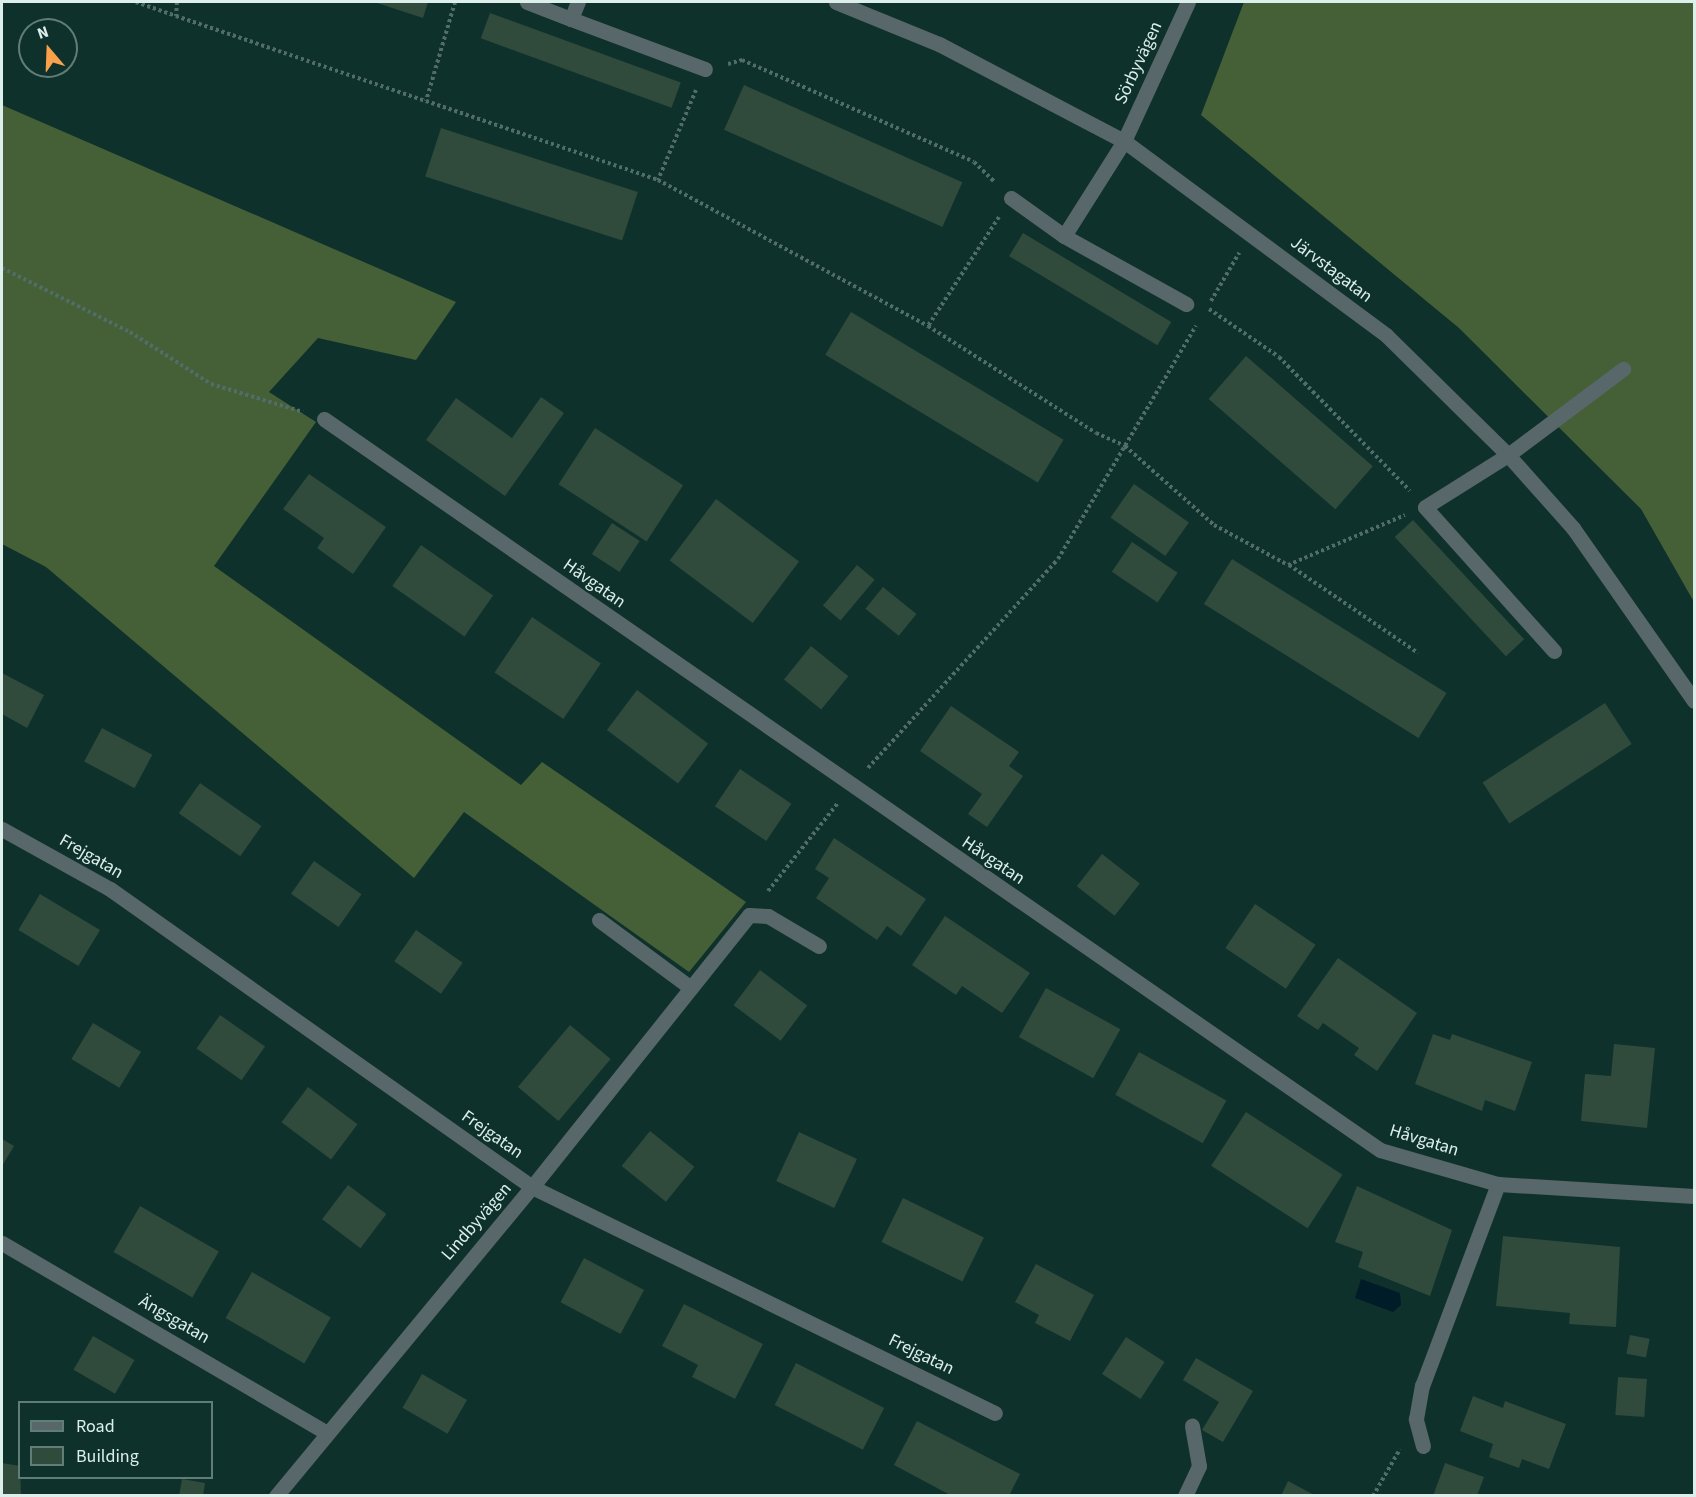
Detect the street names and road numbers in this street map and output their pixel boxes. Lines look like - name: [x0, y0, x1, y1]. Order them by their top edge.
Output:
- street label: Sörbyvägen: [1110, 18, 1168, 108]
- street label: Järvstagatan: [1286, 232, 1376, 308]
- street label: Håvgatan: [559, 555, 629, 613]
- street label: Frejgatan: [55, 830, 127, 884]
- street label: Håvgatan: [957, 832, 1029, 890]
- street label: Frejgatan: [457, 1106, 527, 1164]
- street label: Håvgatan: [1387, 1120, 1461, 1162]
- street label: Lindbyvägen: [437, 1179, 517, 1265]
- street label: Ängsgatan: [135, 1291, 213, 1349]
- street label: Frejgatan: [885, 1330, 957, 1380]

